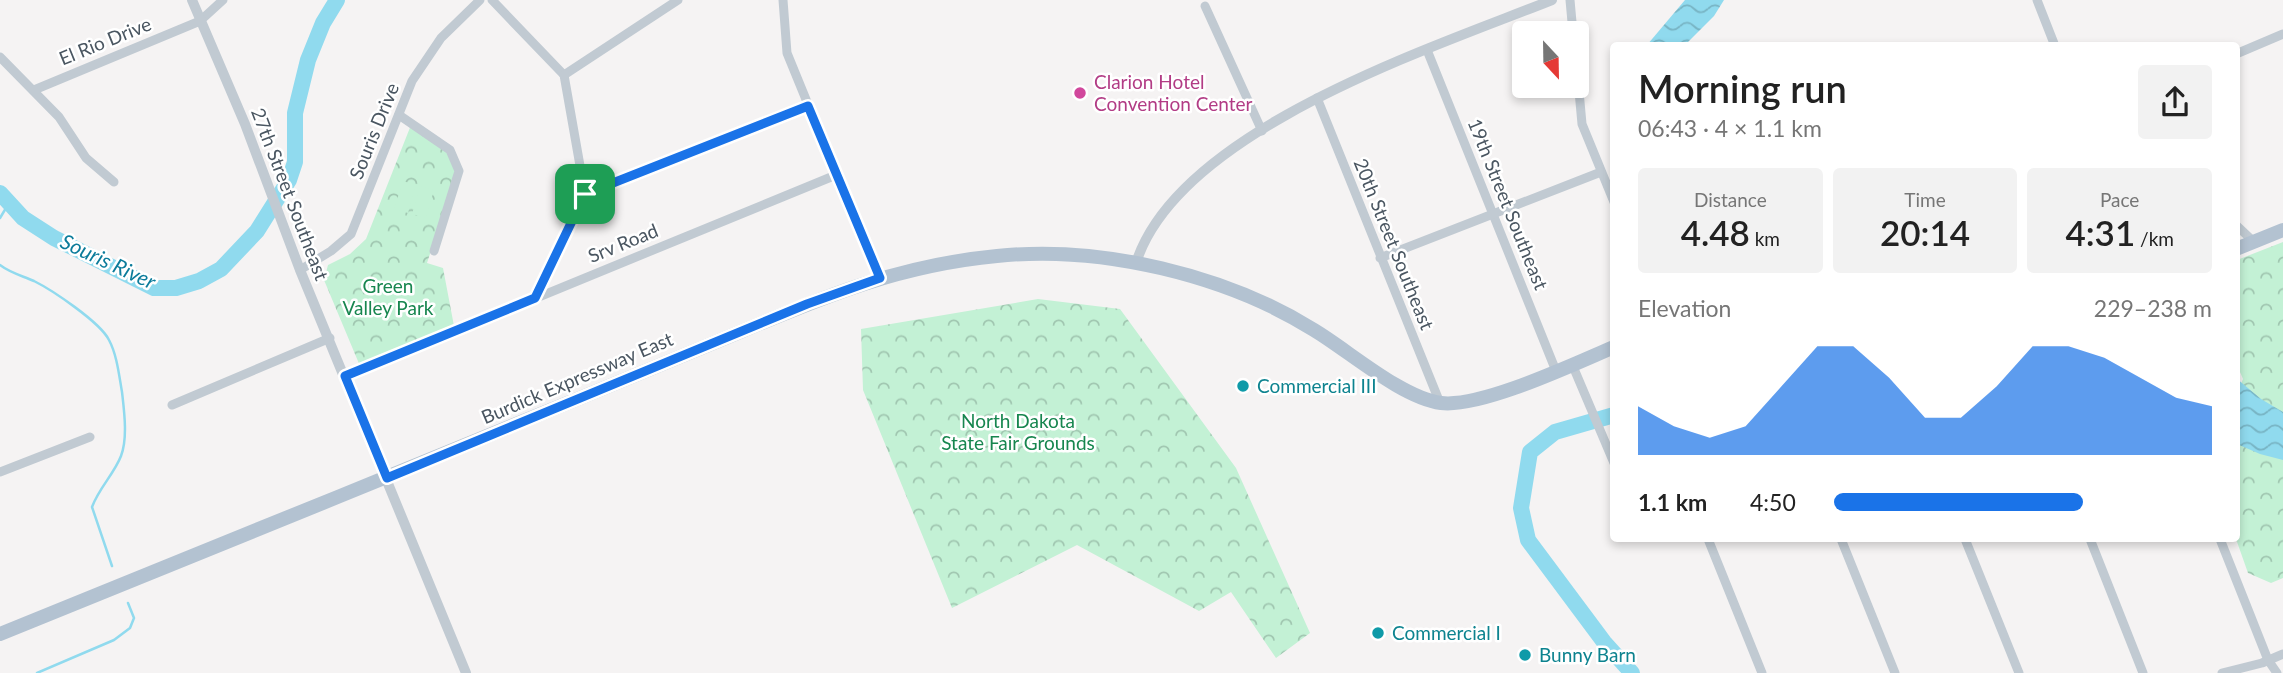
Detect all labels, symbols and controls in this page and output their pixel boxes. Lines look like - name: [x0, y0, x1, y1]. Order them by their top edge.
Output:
- street label: El Rio Drive: [55, 12, 154, 69]
- north arrow: [1512, 21, 1589, 98]
- map controls: [1512, 21, 1589, 98]
- text: Morning run: [1638, 65, 1847, 111]
- button: share: [2138, 65, 2212, 139]
- place label: Clarion Hotel Convention Center: [1094, 70, 1252, 115]
- street label: Souris Drive: [344, 79, 403, 182]
- marker: Clarion Hotel Convention Center: [1072, 85, 1088, 101]
- street label: 27th Street Southeast: [247, 104, 334, 283]
- text: 06:43 · 4 × 1.1 km: [1638, 114, 1822, 142]
- street label: 19th Street Southeast: [1464, 115, 1553, 293]
- street label: 20th Street Southeast: [1350, 155, 1439, 333]
- pin: [555, 164, 615, 224]
- icon: arrive: [566, 175, 604, 213]
- text: Distance: [1694, 188, 1767, 211]
- text: Time: [1904, 188, 1946, 211]
- text: Pace: [2100, 188, 2139, 211]
- text: 4.48: [1681, 211, 1750, 253]
- text: 20:14: [1880, 211, 1970, 253]
- text: 4:31: [2065, 211, 2135, 253]
- street label: Srv Road: [584, 218, 661, 267]
- text: km: [1750, 227, 1780, 250]
- text: /km: [2135, 227, 2174, 250]
- water label: Souris River: [57, 228, 161, 294]
- park label: Green Valley Park: [343, 274, 434, 319]
- text: Elevation: [1638, 294, 1731, 322]
- text: 229–238 m: [2094, 294, 2212, 322]
- street label: Burdick Expressway East: [478, 327, 676, 428]
- place label: Commercial III: [1257, 374, 1376, 397]
- marker: Commercial III: [1235, 378, 1251, 394]
- park label: North Dakota State Fair Grounds: [941, 409, 1095, 454]
- text: 1.1 km: [1638, 488, 1707, 516]
- text: 4:50: [1750, 488, 1796, 516]
- place label: Commercial I: [1392, 621, 1501, 644]
- marker: Commercial I: [1370, 625, 1386, 641]
- place label: Bunny Barn: [1539, 643, 1636, 666]
- marker: Bunny Barn: [1517, 647, 1533, 663]

